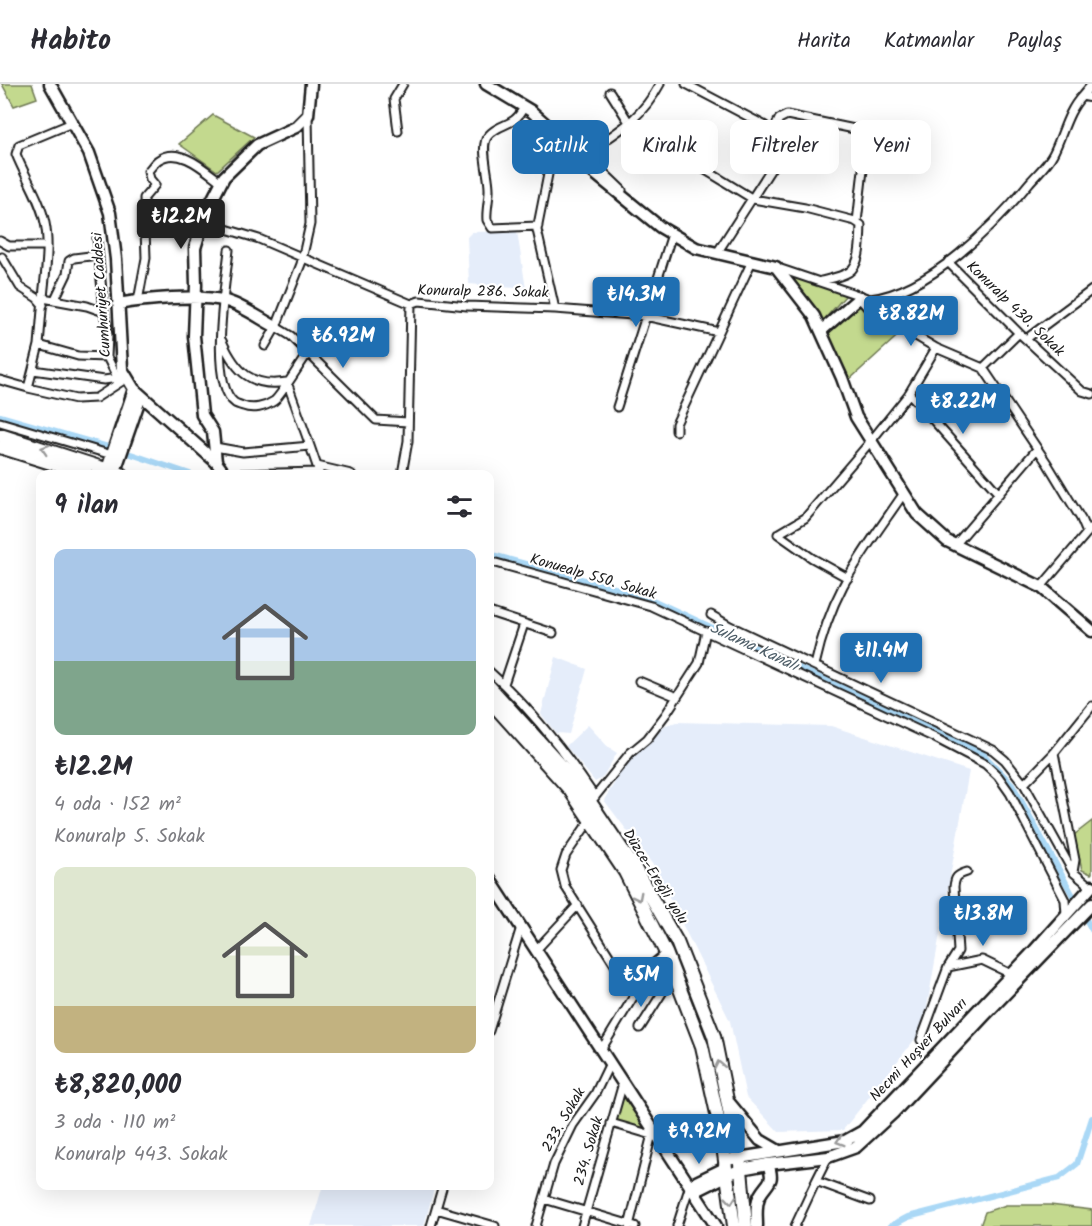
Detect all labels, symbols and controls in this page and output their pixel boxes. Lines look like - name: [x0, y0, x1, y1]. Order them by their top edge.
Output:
- text: Habito: [30, 19, 111, 64]
- text: Harita: [797, 25, 851, 58]
- text: Katmanlar: [884, 25, 974, 58]
- text: Paylaş: [1007, 25, 1062, 58]
- chip: Satılık: [512, 120, 609, 174]
- chip: Kiralık: [621, 120, 718, 174]
- chip: Filtreler: [730, 120, 839, 174]
- chip: Yeni: [851, 120, 931, 174]
- pin: ₺12.2M: [132, 199, 230, 250]
- text: ₺12.2M: [151, 202, 211, 234]
- street label: Cumhuriyet Caddesi: [86, 230, 118, 358]
- street label: Konuralp 430. Sokak: [960, 255, 1071, 363]
- pin: ₺14.3M: [587, 277, 685, 328]
- street label: Konuralp 286. Sokak: [417, 279, 550, 305]
- text: ₺14.3M: [607, 280, 665, 312]
- pin: ₺8.82M: [862, 296, 960, 347]
- text: ₺8.82M: [878, 299, 944, 331]
- pin: ₺6.92M: [294, 318, 392, 369]
- text: ₺6.92M: [311, 321, 375, 353]
- pin: ₺8.22M: [914, 384, 1012, 435]
- text: ₺8.22M: [930, 387, 996, 419]
- one-way arrow: [40, 444, 51, 457]
- text: 9 ilan: [54, 485, 119, 527]
- icon: filters: [443, 490, 476, 523]
- street label: Konuealp 550. Sokak: [527, 547, 660, 607]
- icon: home: [211, 588, 319, 696]
- water label: Sulama Kanalı: [706, 616, 804, 679]
- pin: ₺11.4M: [832, 633, 930, 684]
- text: ₺11.4M: [854, 636, 908, 668]
- text: ₺12.2M: [54, 747, 132, 789]
- text: 4 oda · 152 m²: [54, 789, 181, 821]
- text: Konuralp 5. Sokak: [54, 821, 205, 853]
- street label: Düzce-Ereğli yolu: [616, 824, 694, 930]
- one-way arrow: [630, 890, 642, 901]
- pin: ₺13.8M: [934, 896, 1032, 947]
- text: ₺13.8M: [953, 899, 1013, 931]
- icon: home: [211, 906, 319, 1014]
- pin: ₺5M: [612, 957, 670, 1008]
- text: ₺5M: [623, 960, 659, 992]
- street label: Necmi Hoşver Bulvarı: [864, 992, 974, 1108]
- one-way arrow: [713, 1060, 726, 1070]
- text: ₺8,820,000: [54, 1065, 181, 1107]
- street label: 233. Sokak: [536, 1082, 593, 1157]
- text: 3 oda · 110 m²: [54, 1107, 175, 1139]
- street label: 234. Sokak: [568, 1113, 611, 1188]
- pin: ₺9.92M: [650, 1114, 748, 1165]
- text: ₺9.92M: [668, 1117, 730, 1149]
- one-way arrow: [835, 1134, 845, 1147]
- text: Konuralp 443. Sokak: [54, 1139, 228, 1171]
- one-way arrow: [724, 1196, 737, 1205]

